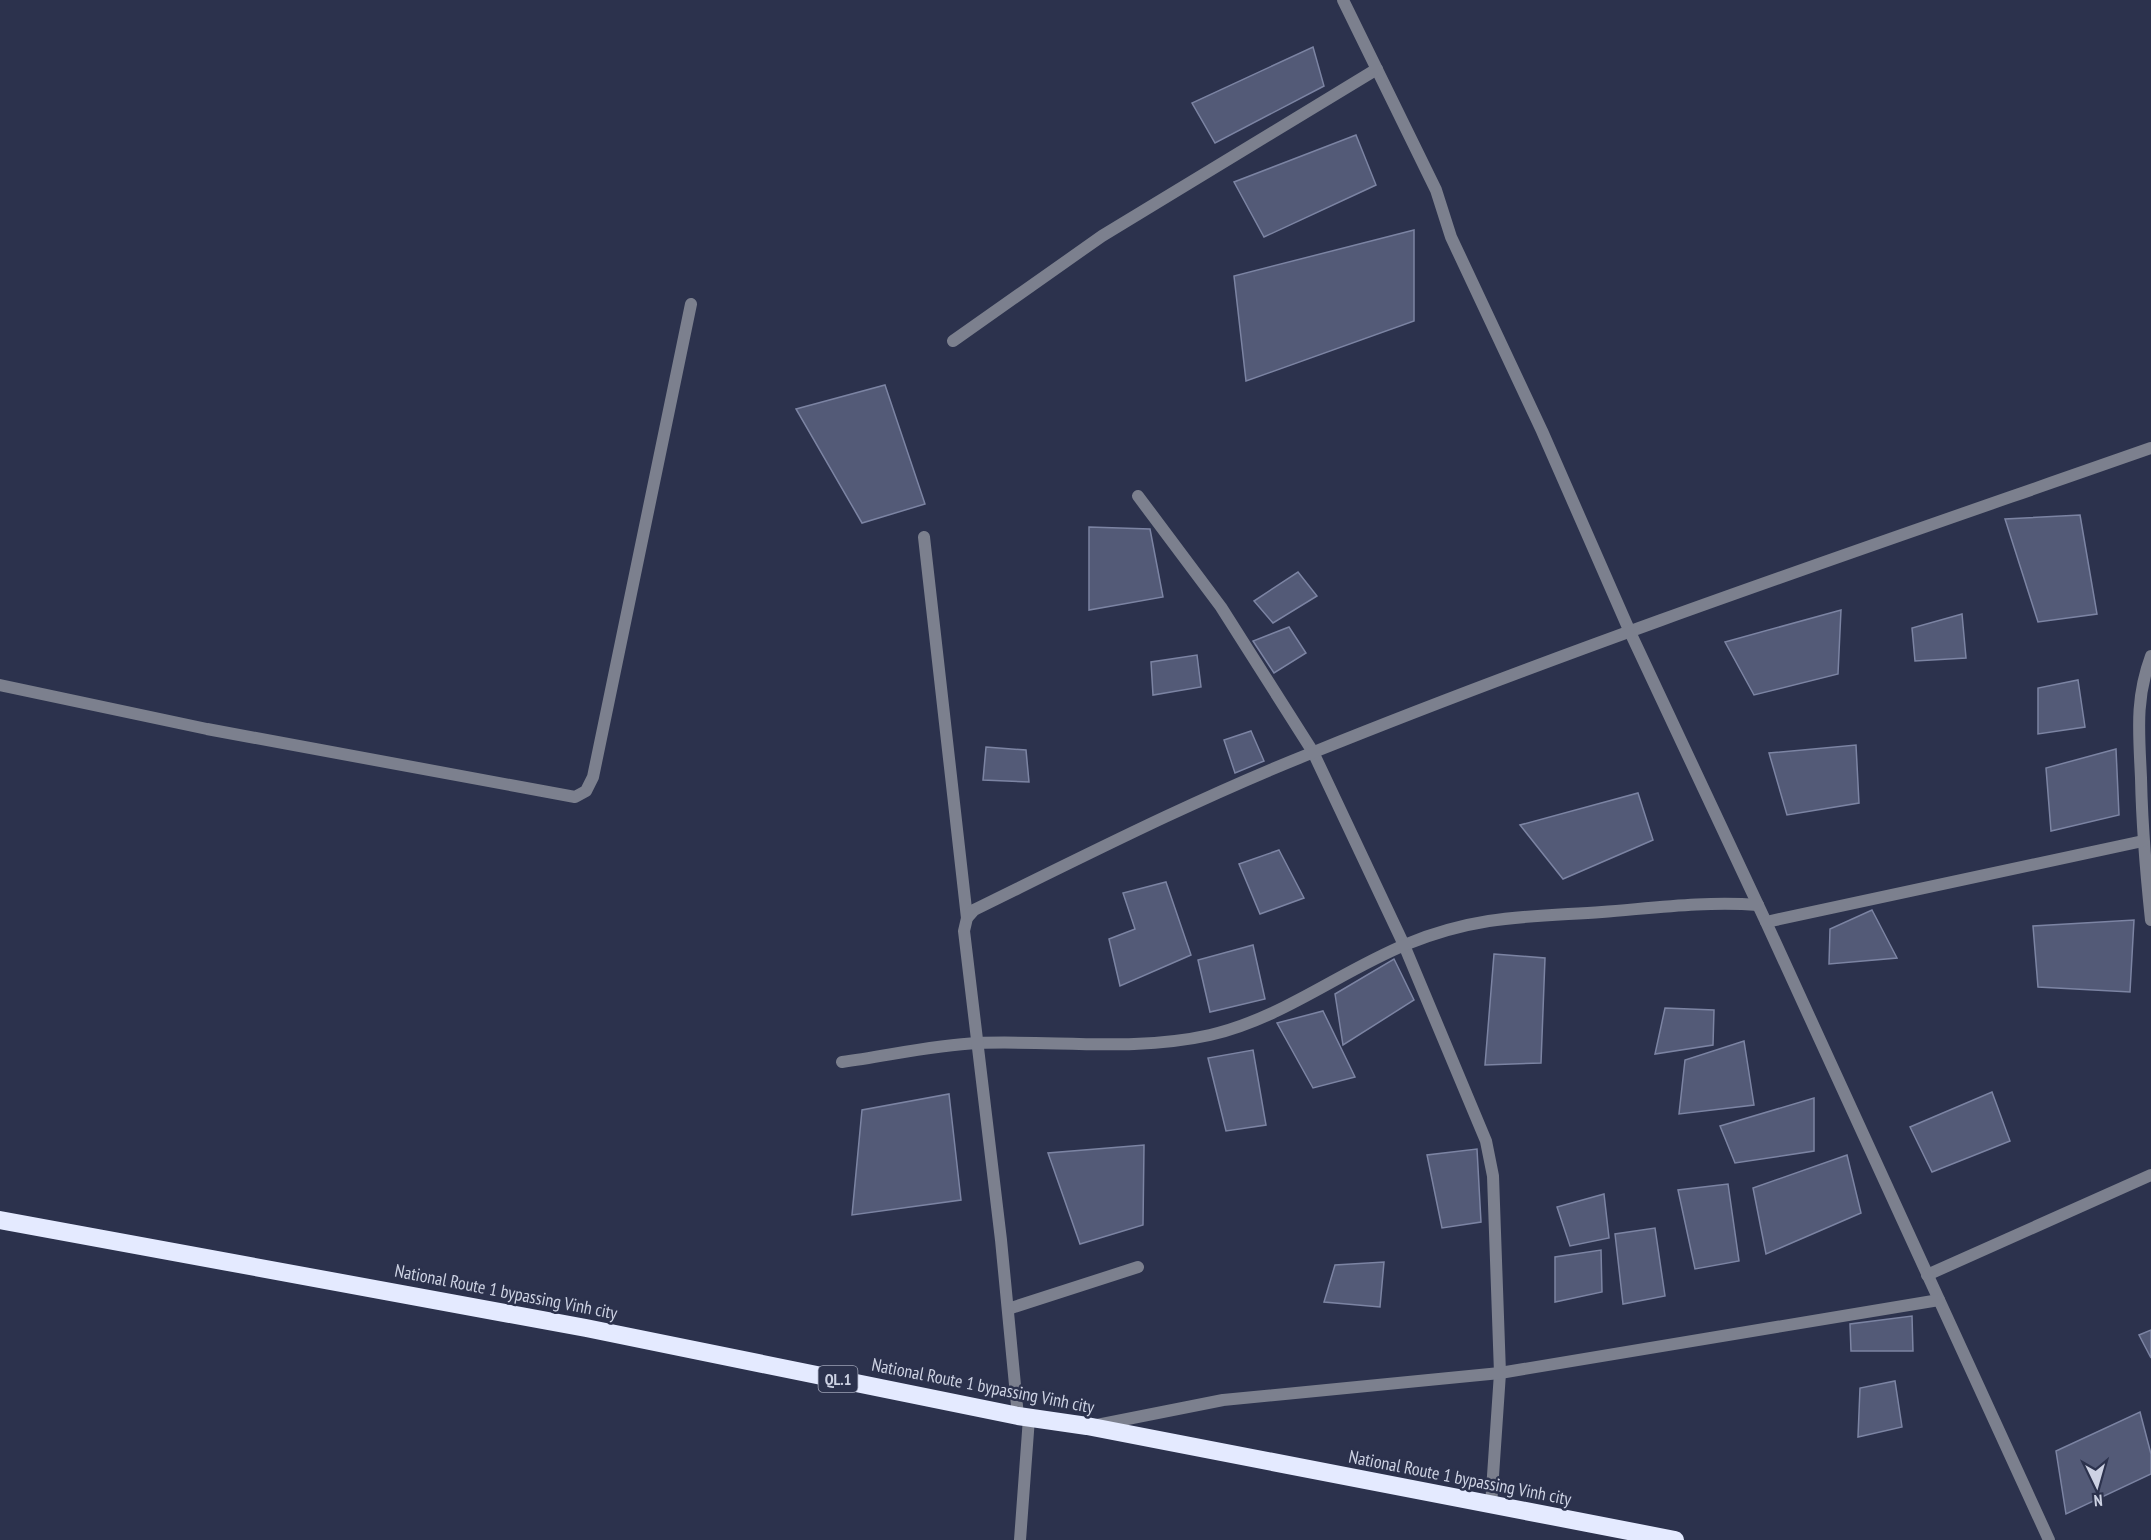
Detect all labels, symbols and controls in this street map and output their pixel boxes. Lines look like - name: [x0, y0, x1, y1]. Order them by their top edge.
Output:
- street label: National Route 1 bypassing Vinh city: [393, 1259, 620, 1324]
- street label: National Route 1 bypassing Vinh city: [870, 1353, 1097, 1418]
- road number: QL.1: [818, 1366, 858, 1392]
- street label: National Route 1 bypassing Vinh city: [1347, 1445, 1574, 1510]
- north arrow: [2067, 1456, 2127, 1516]
- text: N: [2093, 1491, 2103, 1511]

